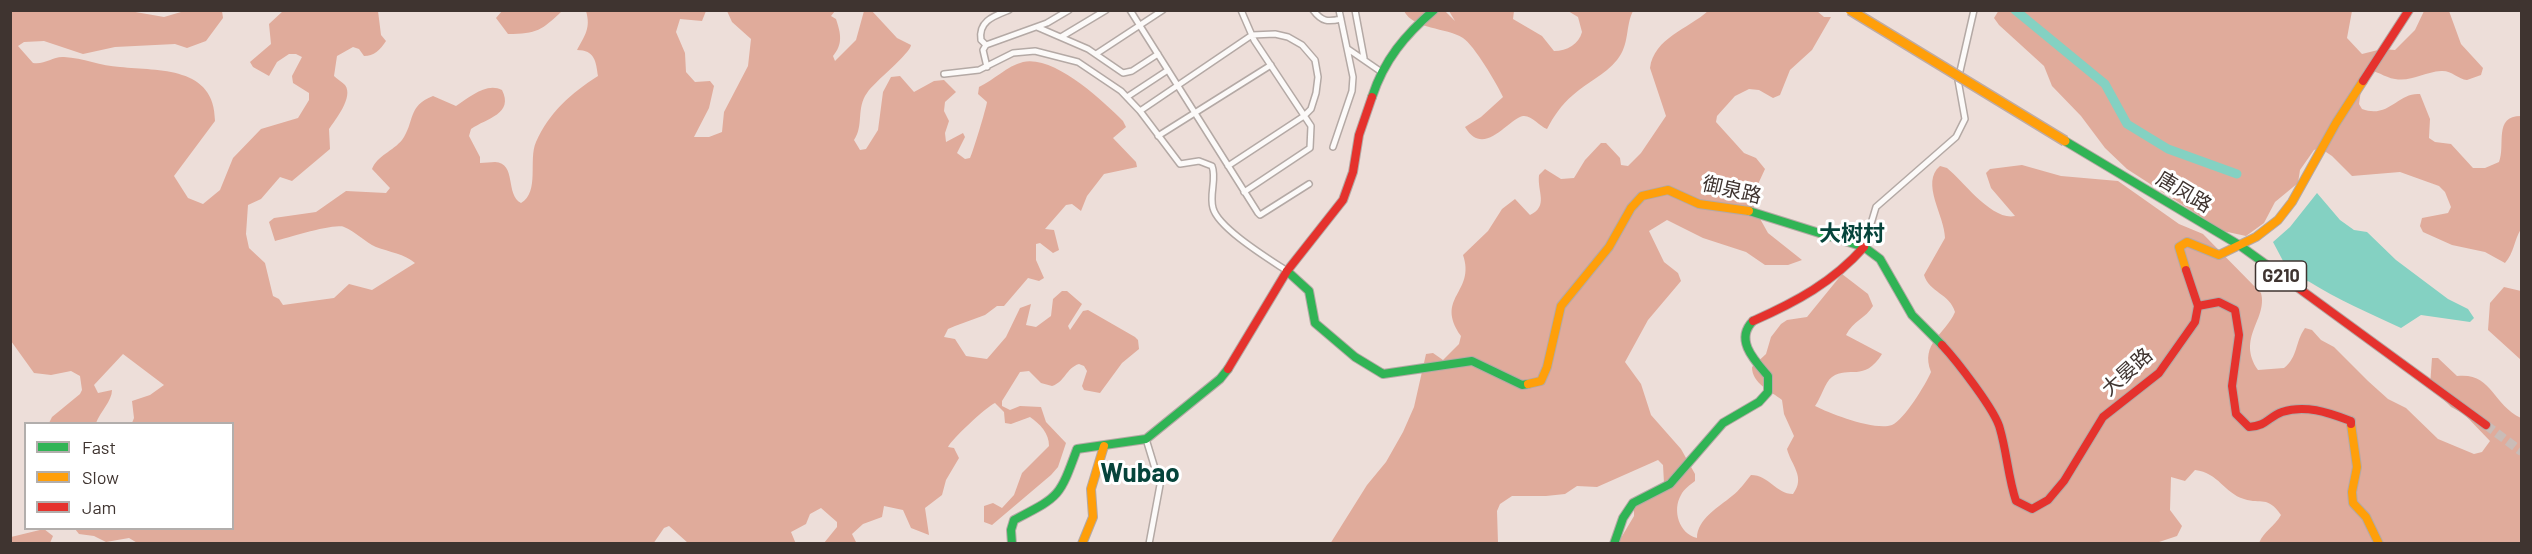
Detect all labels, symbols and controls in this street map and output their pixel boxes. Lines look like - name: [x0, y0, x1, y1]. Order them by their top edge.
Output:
- street label: 唐凤路: [2152, 166, 2216, 218]
- street label: 御泉路: [1700, 172, 1764, 208]
- district label: 大树村: [1819, 221, 1885, 247]
- road number: G210: [2256, 261, 2306, 291]
- street label: 大晏路: [2097, 343, 2157, 401]
- legend: [24, 422, 234, 530]
- text: Fast: [82, 436, 116, 458]
- district label: Wubao: [1100, 457, 1180, 489]
- text: Slow: [82, 466, 119, 488]
- text: Jam: [82, 496, 116, 518]

